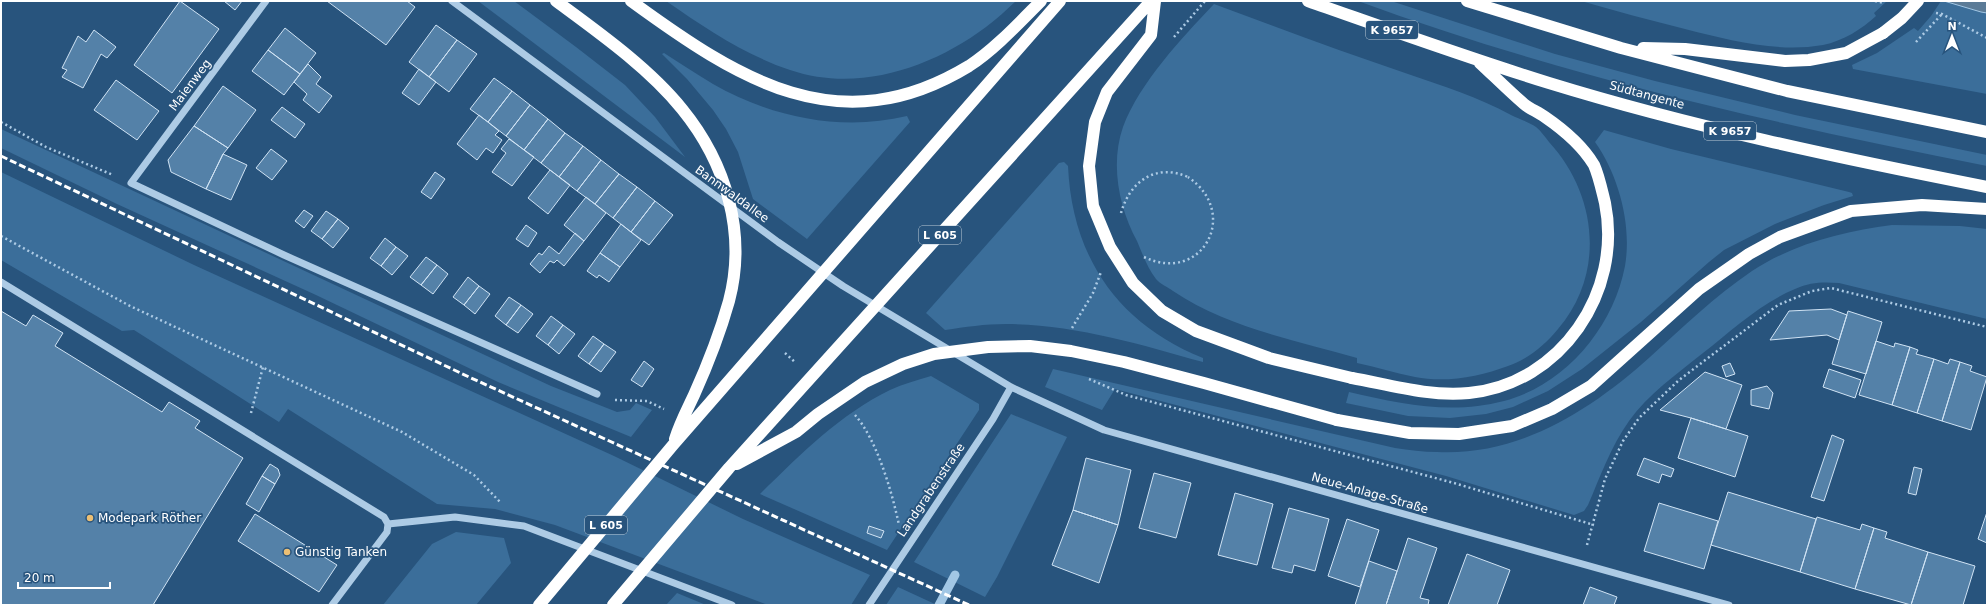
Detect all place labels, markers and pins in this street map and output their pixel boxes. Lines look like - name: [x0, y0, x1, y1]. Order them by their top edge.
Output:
- place label: Modepark Röther: [98, 511, 201, 525]
- marker: Modepark Röther: [85, 513, 95, 523]
- place label: Günstig Tanken: [295, 545, 387, 559]
- marker: Günstig Tanken: [282, 547, 292, 557]

